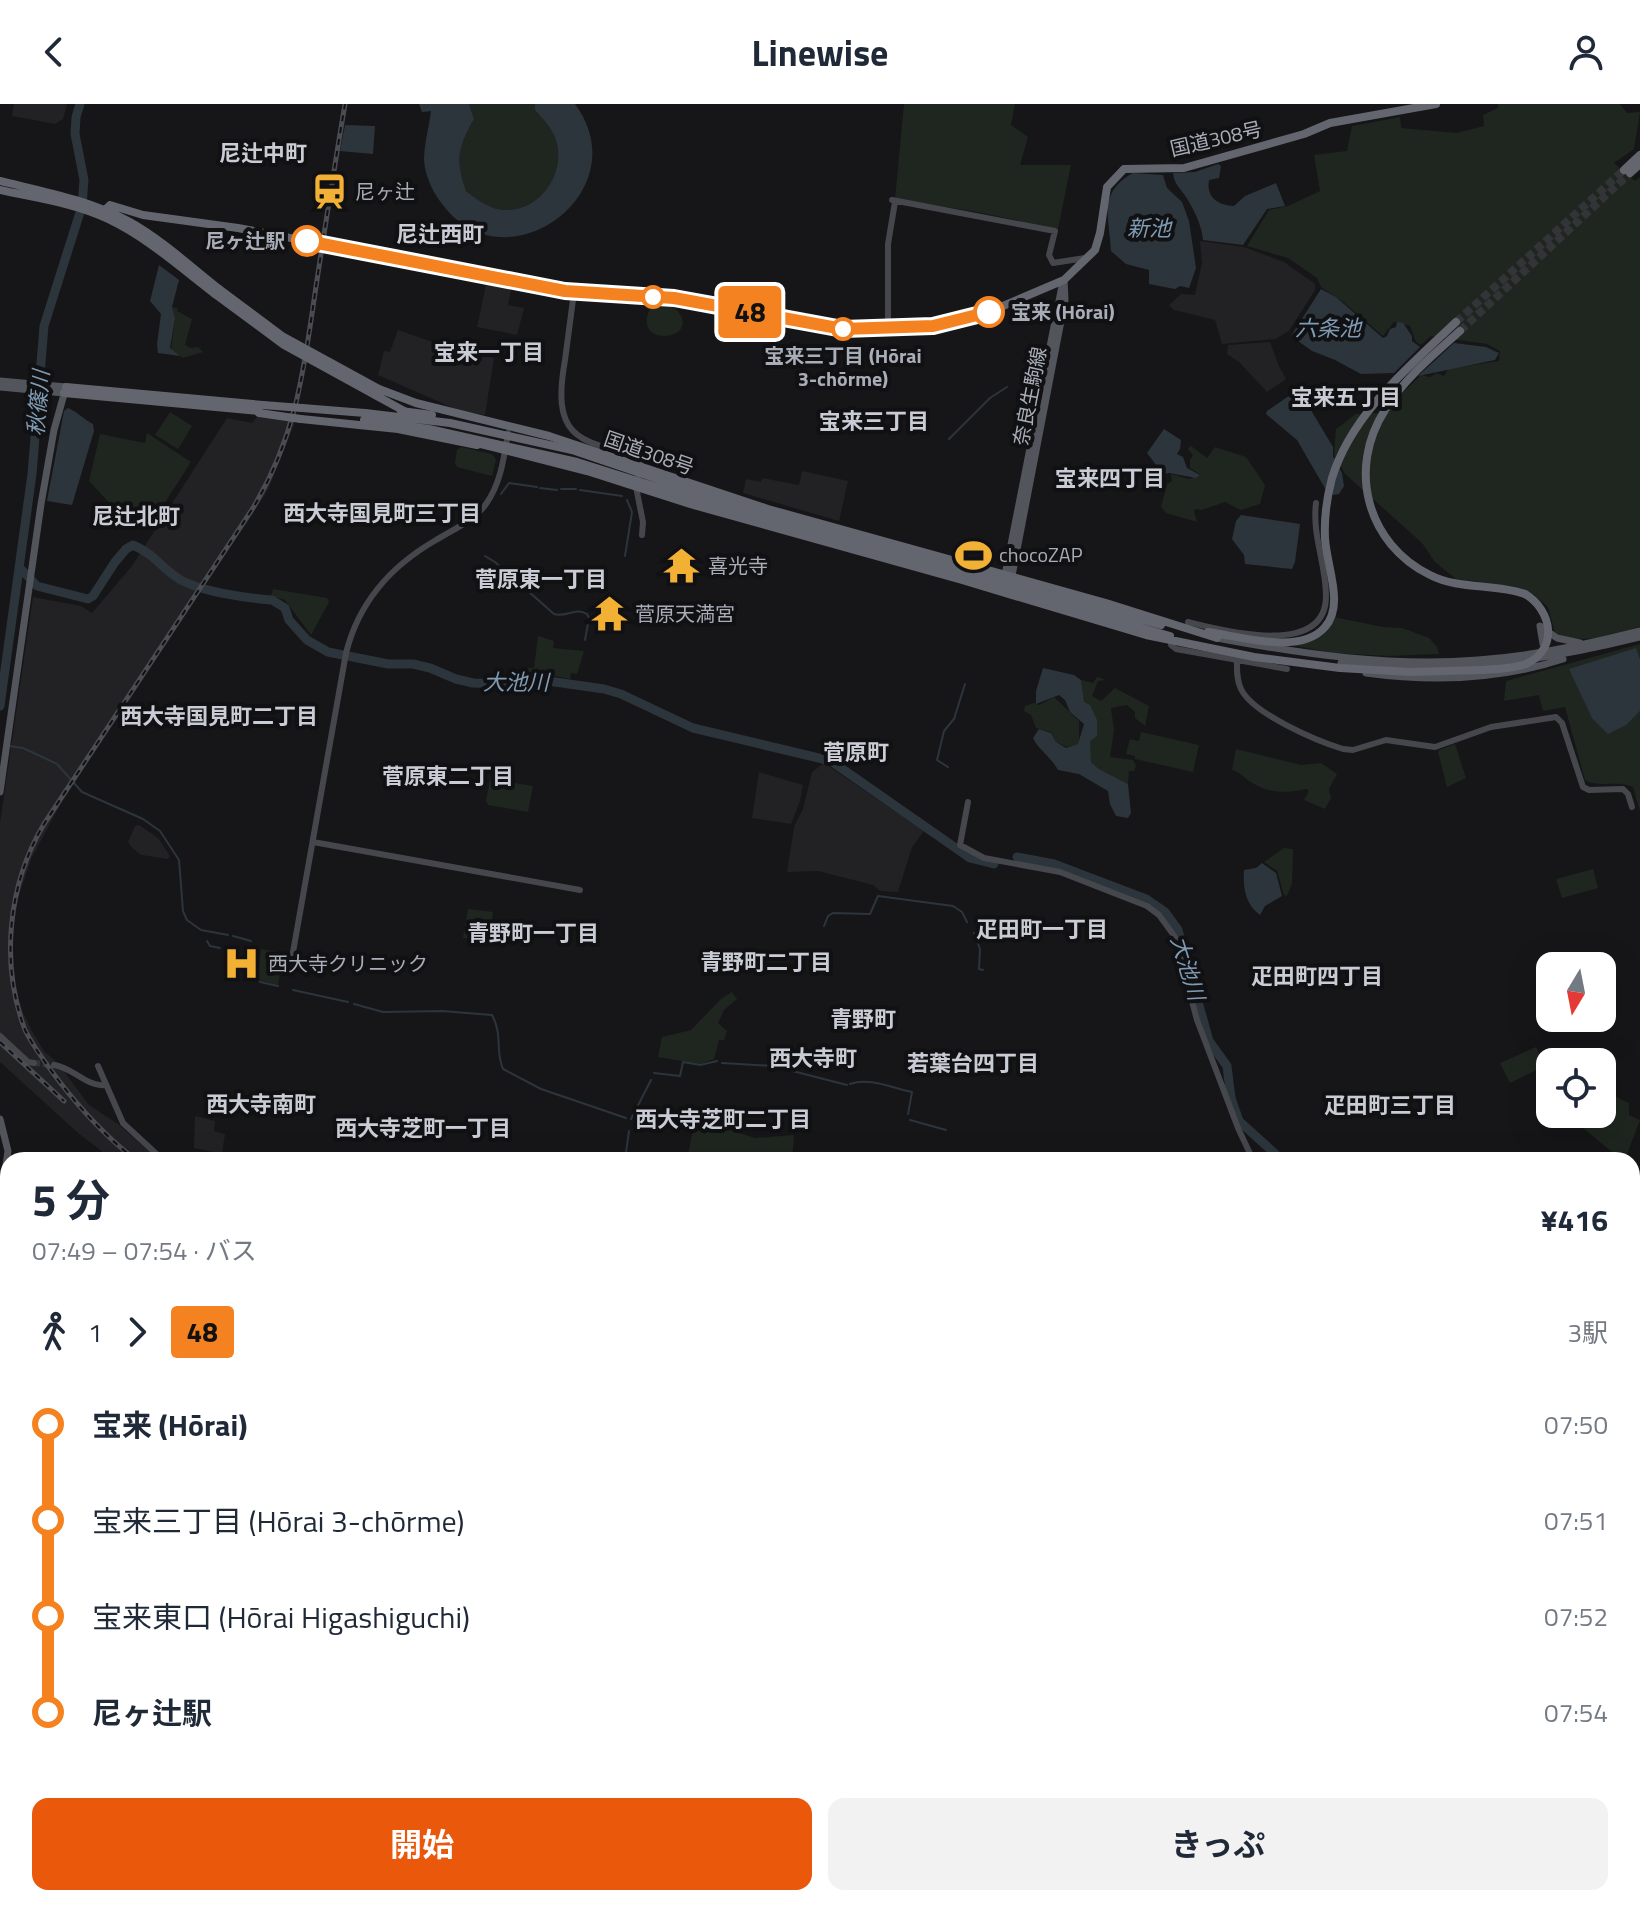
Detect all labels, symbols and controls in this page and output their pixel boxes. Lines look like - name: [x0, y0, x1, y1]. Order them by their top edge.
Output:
- text: Linewise: [752, 25, 888, 80]
- icon: back: [32, 30, 76, 74]
- icon: person: [1564, 30, 1608, 74]
- street label: 国道308号: [1167, 113, 1265, 164]
- district label: 尼辻中町: [219, 136, 307, 170]
- station icon: 尼ヶ辻: [310, 173, 348, 211]
- place label: 尼ヶ辻: [355, 176, 415, 207]
- water label: 新池: [1127, 211, 1173, 245]
- district label: 尼辻西町: [396, 217, 484, 251]
- place label: 尼ヶ辻駅: [205, 225, 285, 256]
- marker: 尼ヶ辻駅: [292, 226, 322, 256]
- unlabelled marker: [642, 286, 664, 308]
- line badge: 48: [714, 286, 786, 338]
- text: 48: [734, 290, 766, 333]
- place label: 宝来 (Hōrai): [1011, 296, 1115, 327]
- marker: 宝来 (Hōrai): [974, 297, 1004, 327]
- water label: 六条池: [1295, 311, 1363, 345]
- marker: 宝来三丁目 (Hōrai 3-chōrme): [832, 318, 854, 340]
- district label: 宝来一丁目: [434, 335, 544, 369]
- place label: 宝来三丁目 (Hōrai 3-chōrme): [764, 340, 922, 394]
- street label: 奈良生駒線: [1005, 344, 1054, 448]
- water label: 秋篠川: [18, 367, 58, 437]
- district label: 宝来五丁目: [1291, 380, 1401, 414]
- district label: 宝来三丁目: [819, 404, 929, 438]
- street label: 国道308号: [600, 423, 698, 482]
- district label: 宝来四丁目: [1055, 461, 1165, 495]
- district label: 西大寺国見町三丁目: [283, 496, 481, 530]
- district label: 尼辻北町: [92, 499, 180, 533]
- sports icon: chocoZAP: [954, 536, 992, 574]
- place label: chocoZAP: [999, 539, 1083, 570]
- temple icon: 喜光寺: [663, 547, 701, 585]
- place label: 喜光寺: [708, 550, 768, 581]
- district label: 菅原東一丁目: [475, 562, 607, 596]
- temple icon: 菅原天満宮: [590, 595, 628, 633]
- place label: 菅原天満宮: [635, 598, 735, 629]
- water label: 大池川: [483, 665, 551, 699]
- district label: 西大寺国見町二丁目: [120, 699, 318, 733]
- district label: 菅原町: [823, 735, 889, 769]
- district label: 菅原東二丁目: [382, 759, 514, 793]
- district label: 疋田町一丁目: [976, 912, 1108, 946]
- district label: 青野町一丁目: [467, 916, 599, 950]
- water label: 大池川: [1162, 931, 1214, 1006]
- hospital icon: 西大寺クリニック: [223, 945, 261, 983]
- district label: 青野町二丁目: [700, 945, 832, 979]
- place label: 西大寺クリニック: [268, 948, 428, 979]
- north arrow: [1536, 952, 1616, 1032]
- map controls: [1536, 952, 1616, 1128]
- district label: 疋田町四丁目: [1251, 959, 1383, 993]
- district label: 青野町: [830, 1002, 896, 1036]
- district label: 西大寺町: [769, 1041, 857, 1075]
- district label: 若葉台四丁目: [907, 1046, 1039, 1080]
- button: locate: [1536, 1048, 1616, 1128]
- district label: 西大寺南町: [206, 1087, 316, 1121]
- district label: 疋田町三丁目: [1324, 1088, 1456, 1122]
- district label: 西大寺芝町二丁目: [635, 1102, 811, 1136]
- district label: 西大寺芝町一丁目: [335, 1111, 511, 1145]
- text: 5 分: [32, 1166, 110, 1233]
- text: ¥416: [1541, 1197, 1608, 1243]
- text: 07:49 – 07:54 · バス: [32, 1231, 257, 1270]
- icon: walk: [32, 1310, 76, 1354]
- icon: forward: [115, 1310, 159, 1354]
- text: 48: [187, 1310, 218, 1353]
- text: 1: [88, 1313, 103, 1352]
- text: 3駅: [1567, 1313, 1608, 1352]
- text: 宝来 (Hōrai): [92, 1402, 247, 1448]
- text: 07:50: [1544, 1405, 1608, 1444]
- text: 宝来三丁目 (Hōrai 3-chōrme): [92, 1498, 465, 1544]
- text: 07:51: [1544, 1501, 1608, 1540]
- text: 宝来東口 (Hōrai Higashiguchi): [92, 1594, 470, 1640]
- text: 07:52: [1544, 1597, 1608, 1636]
- text: 尼ヶ辻駅: [92, 1690, 212, 1736]
- text: 07:54: [1544, 1693, 1608, 1732]
- button: 開始: [32, 1798, 812, 1890]
- button: きっぷ: [828, 1798, 1608, 1890]

